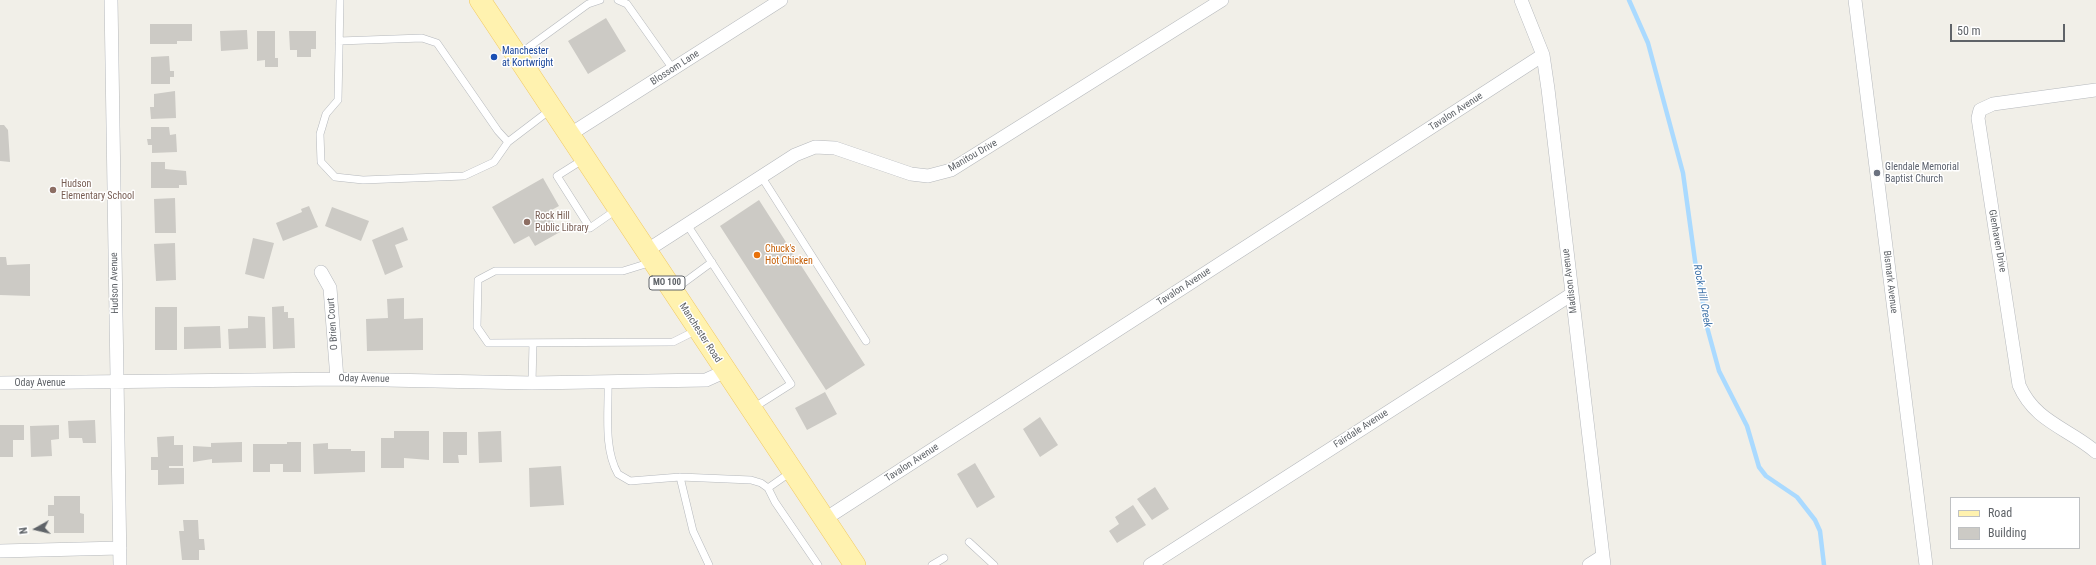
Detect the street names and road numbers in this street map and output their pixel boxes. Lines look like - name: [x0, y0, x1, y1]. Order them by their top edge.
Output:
- street label: Blossom Lane: [648, 48, 702, 88]
- street label: Tavalon Avenue: [1427, 90, 1485, 134]
- street label: Manitou Drive: [946, 137, 1000, 175]
- street label: Glenhaven Drive: [1986, 209, 2008, 273]
- street label: Madison Avenue: [1560, 248, 1580, 314]
- street label: Bismark Avenue: [1880, 250, 1900, 314]
- street label: Hudson Avenue: [108, 252, 122, 314]
- street label: Tavalon Avenue: [1155, 265, 1213, 309]
- road number: MO 100: [649, 276, 685, 290]
- street label: O Brien Court: [325, 297, 341, 351]
- street label: Manchester Road: [676, 301, 724, 365]
- street label: Oday Avenue: [338, 373, 390, 385]
- street label: Oday Avenue: [15, 377, 65, 389]
- street label: Fairdale Avenue: [1332, 407, 1390, 451]
- street label: Tavalon Avenue: [883, 441, 941, 485]

